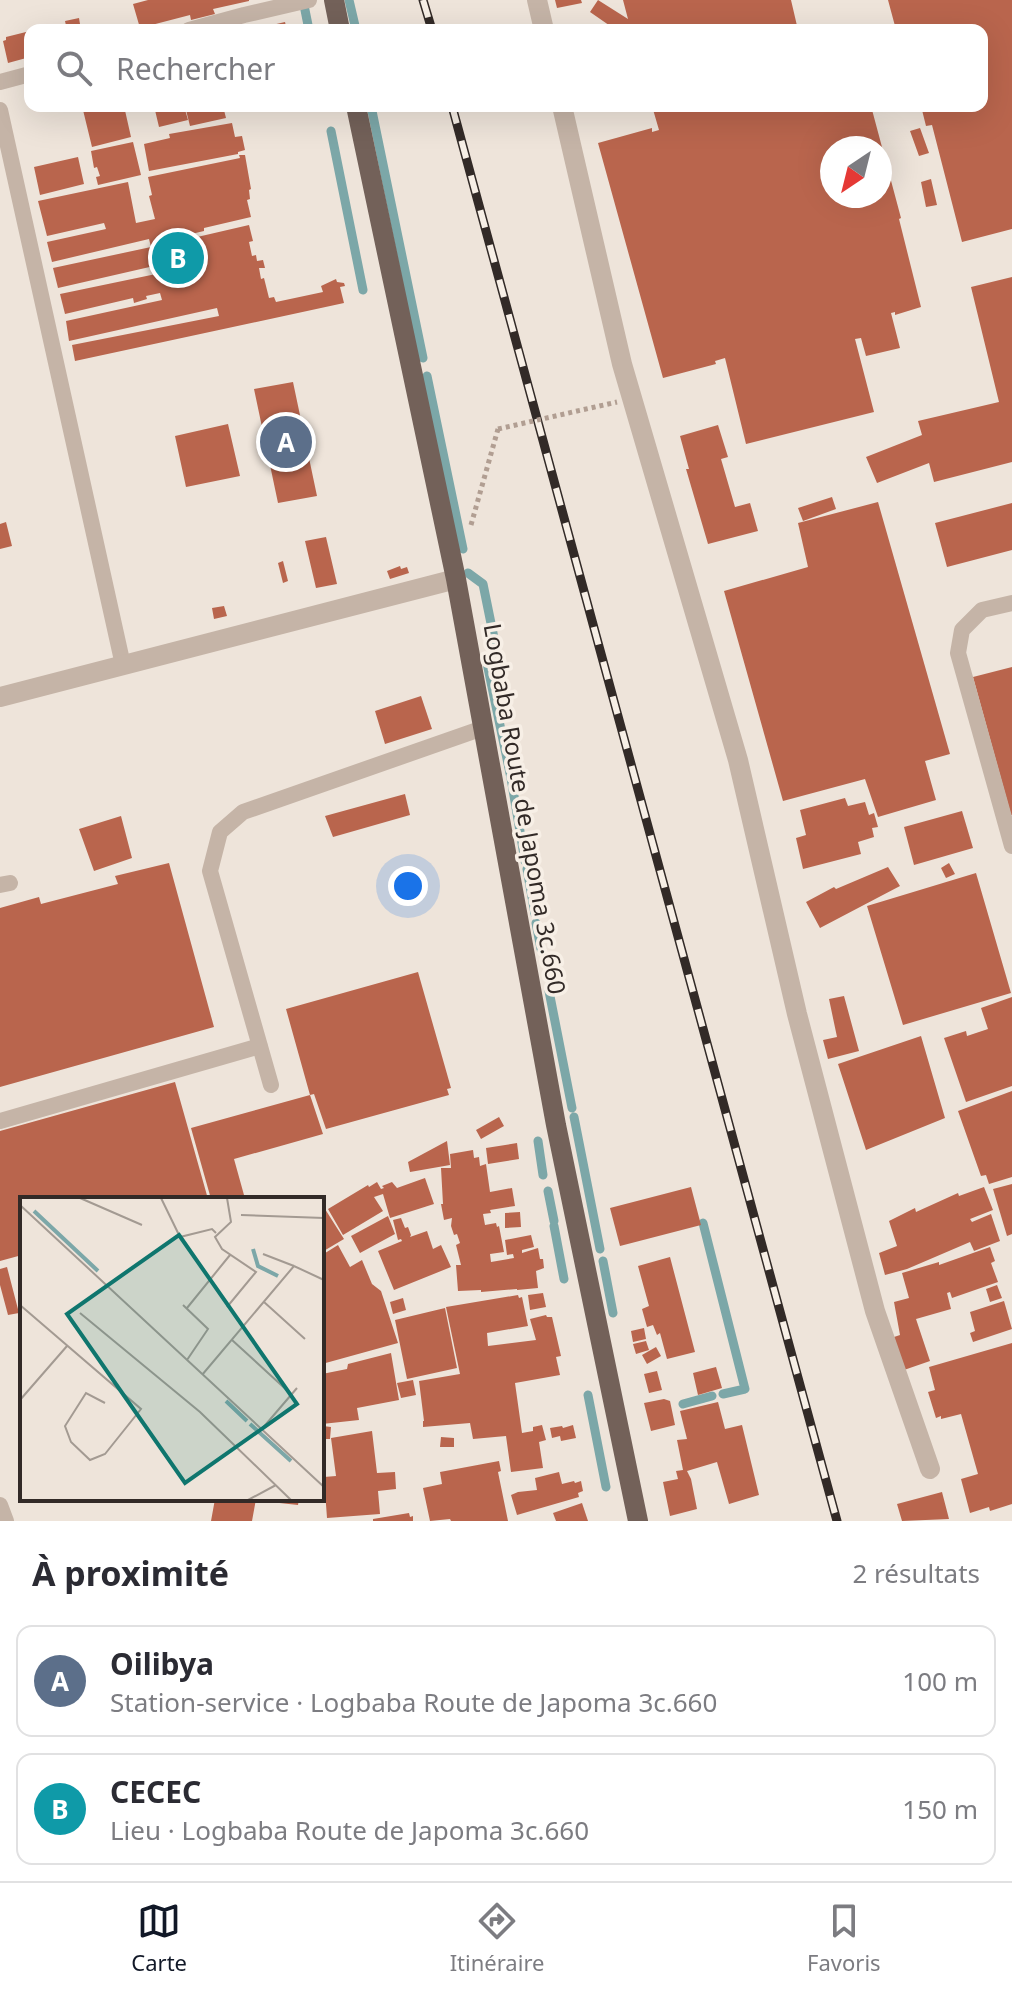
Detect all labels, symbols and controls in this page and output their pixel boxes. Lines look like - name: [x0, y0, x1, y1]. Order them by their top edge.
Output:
- search box: [24, 24, 988, 112]
- icon: search: [52, 46, 96, 90]
- text: Rechercher: [116, 48, 275, 89]
- north arrow: [820, 136, 892, 208]
- pin: B: [152, 228, 204, 288]
- pin: A: [260, 412, 312, 472]
- street label: Logbaba Route de Japoma 3c.660: [477, 621, 574, 997]
- your location: [388, 866, 428, 906]
- inset map: [20, 1197, 324, 1501]
- text: À proximité: [32, 1550, 229, 1596]
- text: 2 résultats: [852, 1555, 980, 1591]
- text: Oilibya: [110, 1643, 214, 1684]
- text: A: [51, 1663, 69, 1699]
- text: 100 m: [902, 1663, 978, 1699]
- text: Station-service · Logbaba Route de Japoma 3c.660: [110, 1684, 717, 1720]
- text: CECEC: [110, 1771, 201, 1812]
- text: B: [51, 1791, 69, 1827]
- text: 150 m: [902, 1791, 978, 1827]
- text: Lieu · Logbaba Route de Japoma 3c.660: [110, 1812, 589, 1848]
- tab: Carte: [131, 1899, 187, 1977]
- tab: Itinéraire: [450, 1899, 544, 1977]
- tab: Favoris: [807, 1899, 881, 1977]

